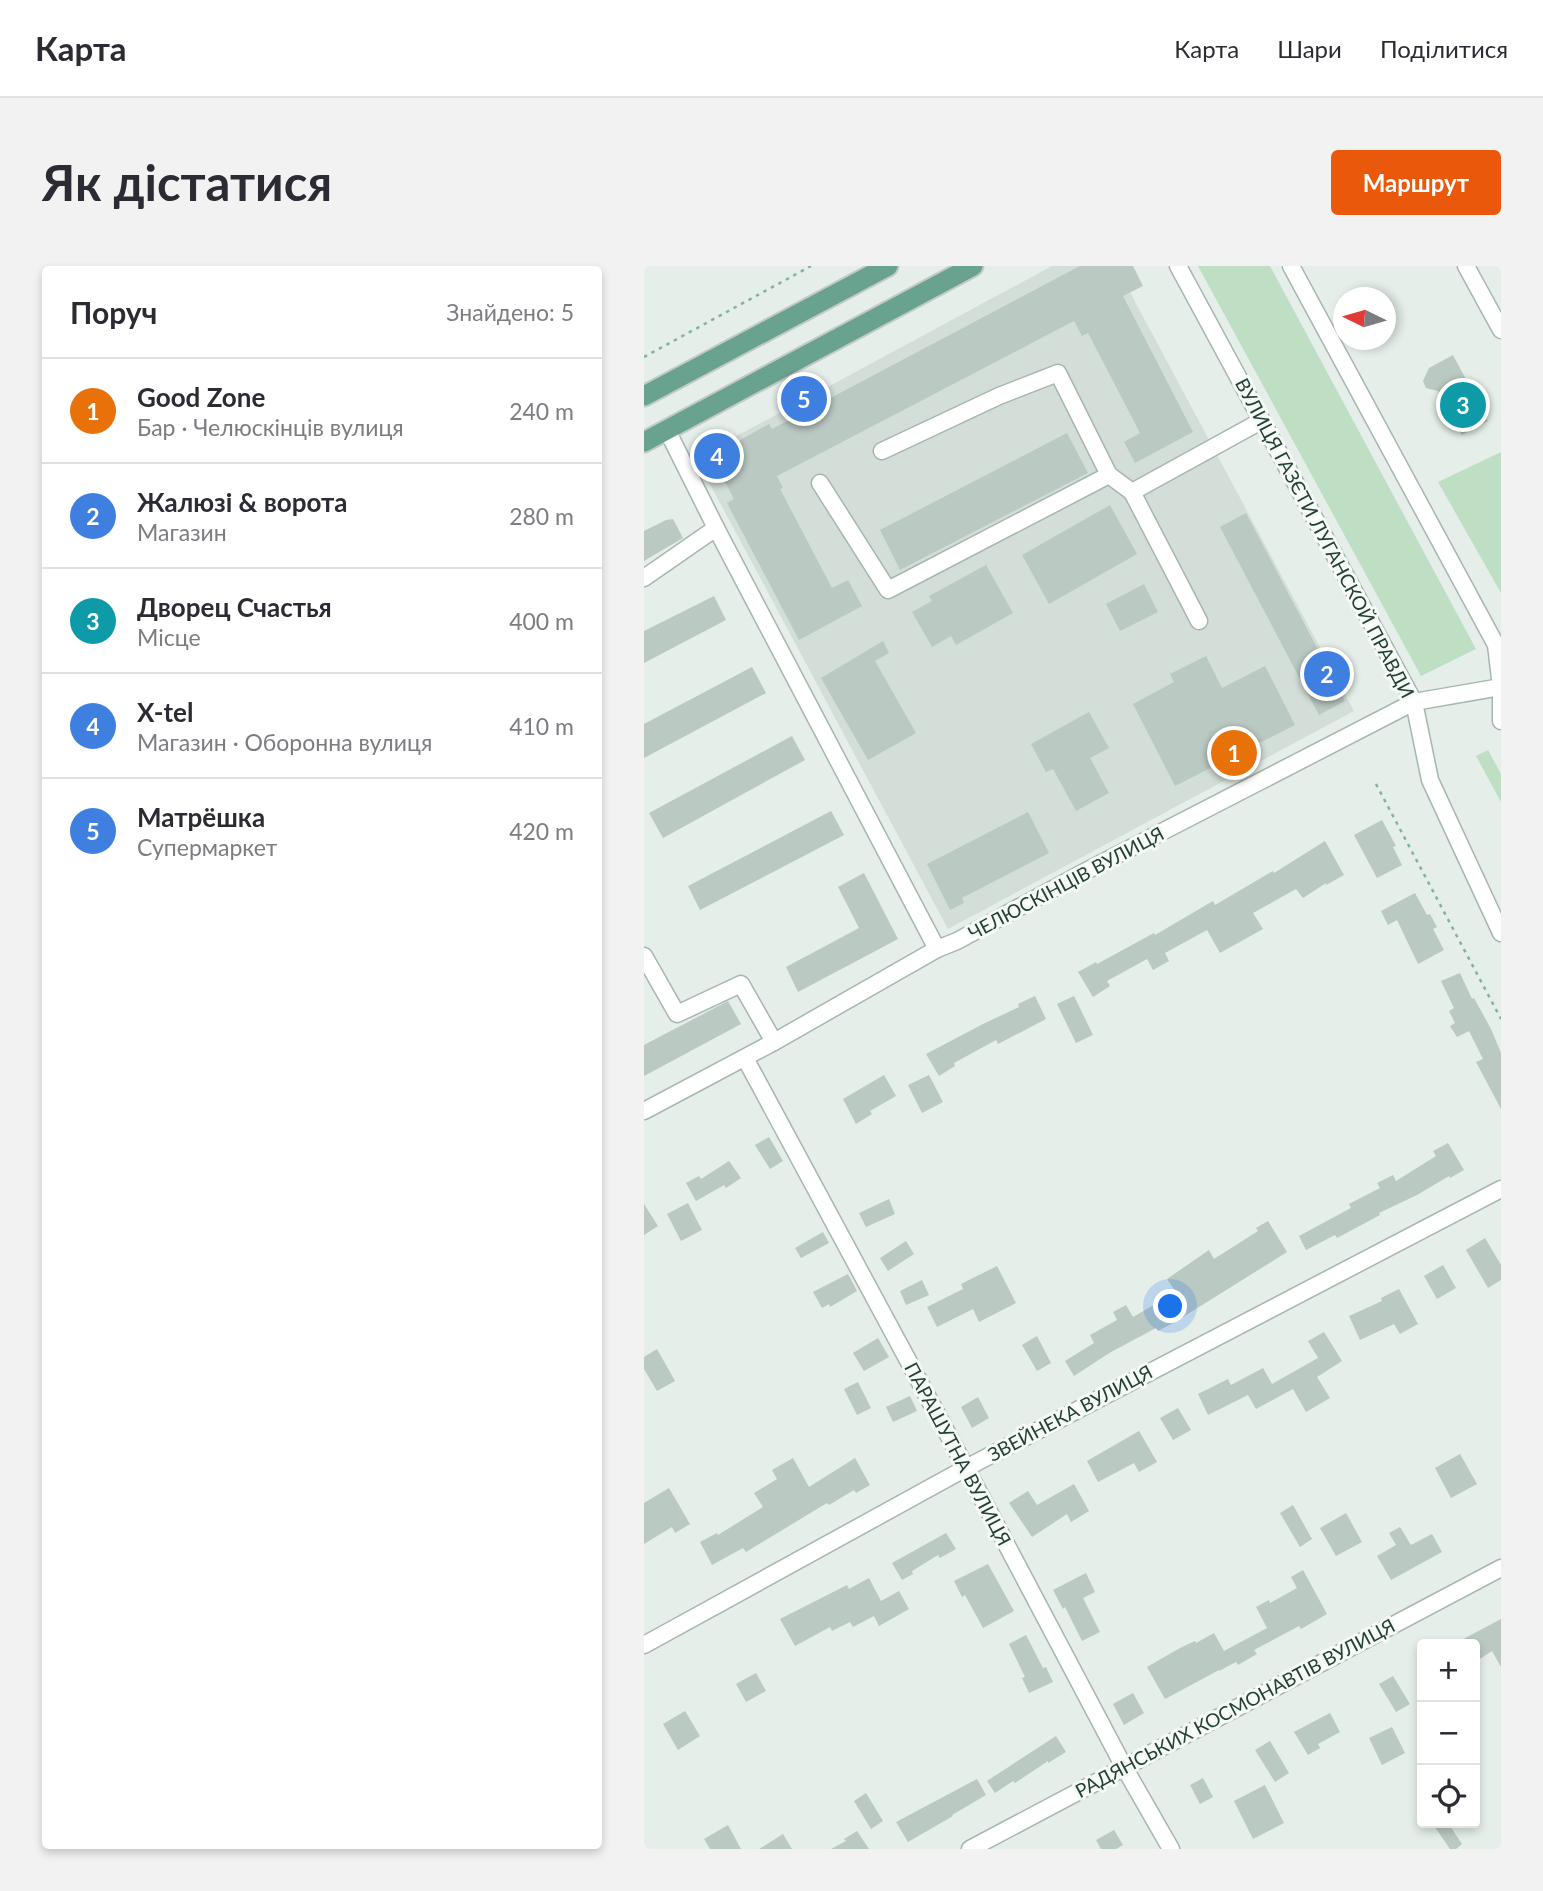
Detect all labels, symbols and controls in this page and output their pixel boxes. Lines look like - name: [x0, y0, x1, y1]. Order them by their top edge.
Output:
- text: Карта: [35, 28, 126, 68]
- text: Карта: [1174, 34, 1239, 63]
- text: Шари: [1277, 34, 1342, 63]
- text: Поділитися: [1380, 34, 1508, 63]
- button: Маршрут: [1331, 150, 1501, 215]
- text: Як дістатися: [42, 153, 332, 211]
- north arrow: [1333, 287, 1396, 350]
- text: Поруч: [70, 294, 157, 330]
- text: Знайдено: 5: [446, 298, 574, 326]
- pin: 5: [781, 373, 827, 425]
- street label: ВУЛИЦЯ ГАЗЄТИ ЛУГАНСКОЙ ПРАВДИ: [1231, 374, 1420, 702]
- pin: 3: [1440, 379, 1486, 431]
- text: Good Zone: [137, 381, 265, 413]
- text: 1: [86, 397, 100, 425]
- text: 240 m: [509, 397, 574, 425]
- text: Бар · Челюскінців вулиця: [137, 413, 404, 441]
- pin: 4: [694, 430, 740, 482]
- text: Жалюзі & ворота: [137, 486, 347, 518]
- text: 2: [86, 502, 100, 530]
- text: 280 m: [509, 502, 574, 530]
- text: Магазин: [137, 518, 227, 546]
- text: Дворец Счастья: [137, 591, 332, 623]
- text: 3: [86, 607, 100, 635]
- text: 400 m: [509, 607, 574, 635]
- text: Місце: [137, 623, 201, 651]
- pin: 2: [1304, 648, 1350, 700]
- text: X-tel: [137, 696, 193, 728]
- text: 4: [86, 712, 100, 740]
- text: 410 m: [509, 712, 574, 740]
- pin: 1: [1211, 727, 1257, 779]
- text: Магазин · Оборонна вулиця: [137, 728, 432, 756]
- text: Матрёшка: [137, 801, 265, 833]
- text: 5: [86, 817, 100, 845]
- text: 420 m: [509, 817, 574, 845]
- street label: ЧЕЛЮСКІНЦІВ ВУЛИЦЯ: [964, 821, 1168, 944]
- text: Супермаркет: [137, 833, 277, 861]
- your location: [1153, 1289, 1187, 1323]
- street label: ПАРАШУТНА ВУЛИЦЯ: [900, 1358, 1017, 1549]
- street label: ЗВЕЙНЕКА ВУЛИЦЯ: [984, 1359, 1156, 1466]
- street label: РАДЯНСЬКИХ КОСМОНАВТІВ ВУЛИЦЯ: [1071, 1613, 1399, 1802]
- map controls: [1417, 1639, 1480, 1828]
- button: +: [1417, 1639, 1480, 1702]
- button: −: [1417, 1702, 1480, 1765]
- button: locate: [1417, 1765, 1480, 1828]

